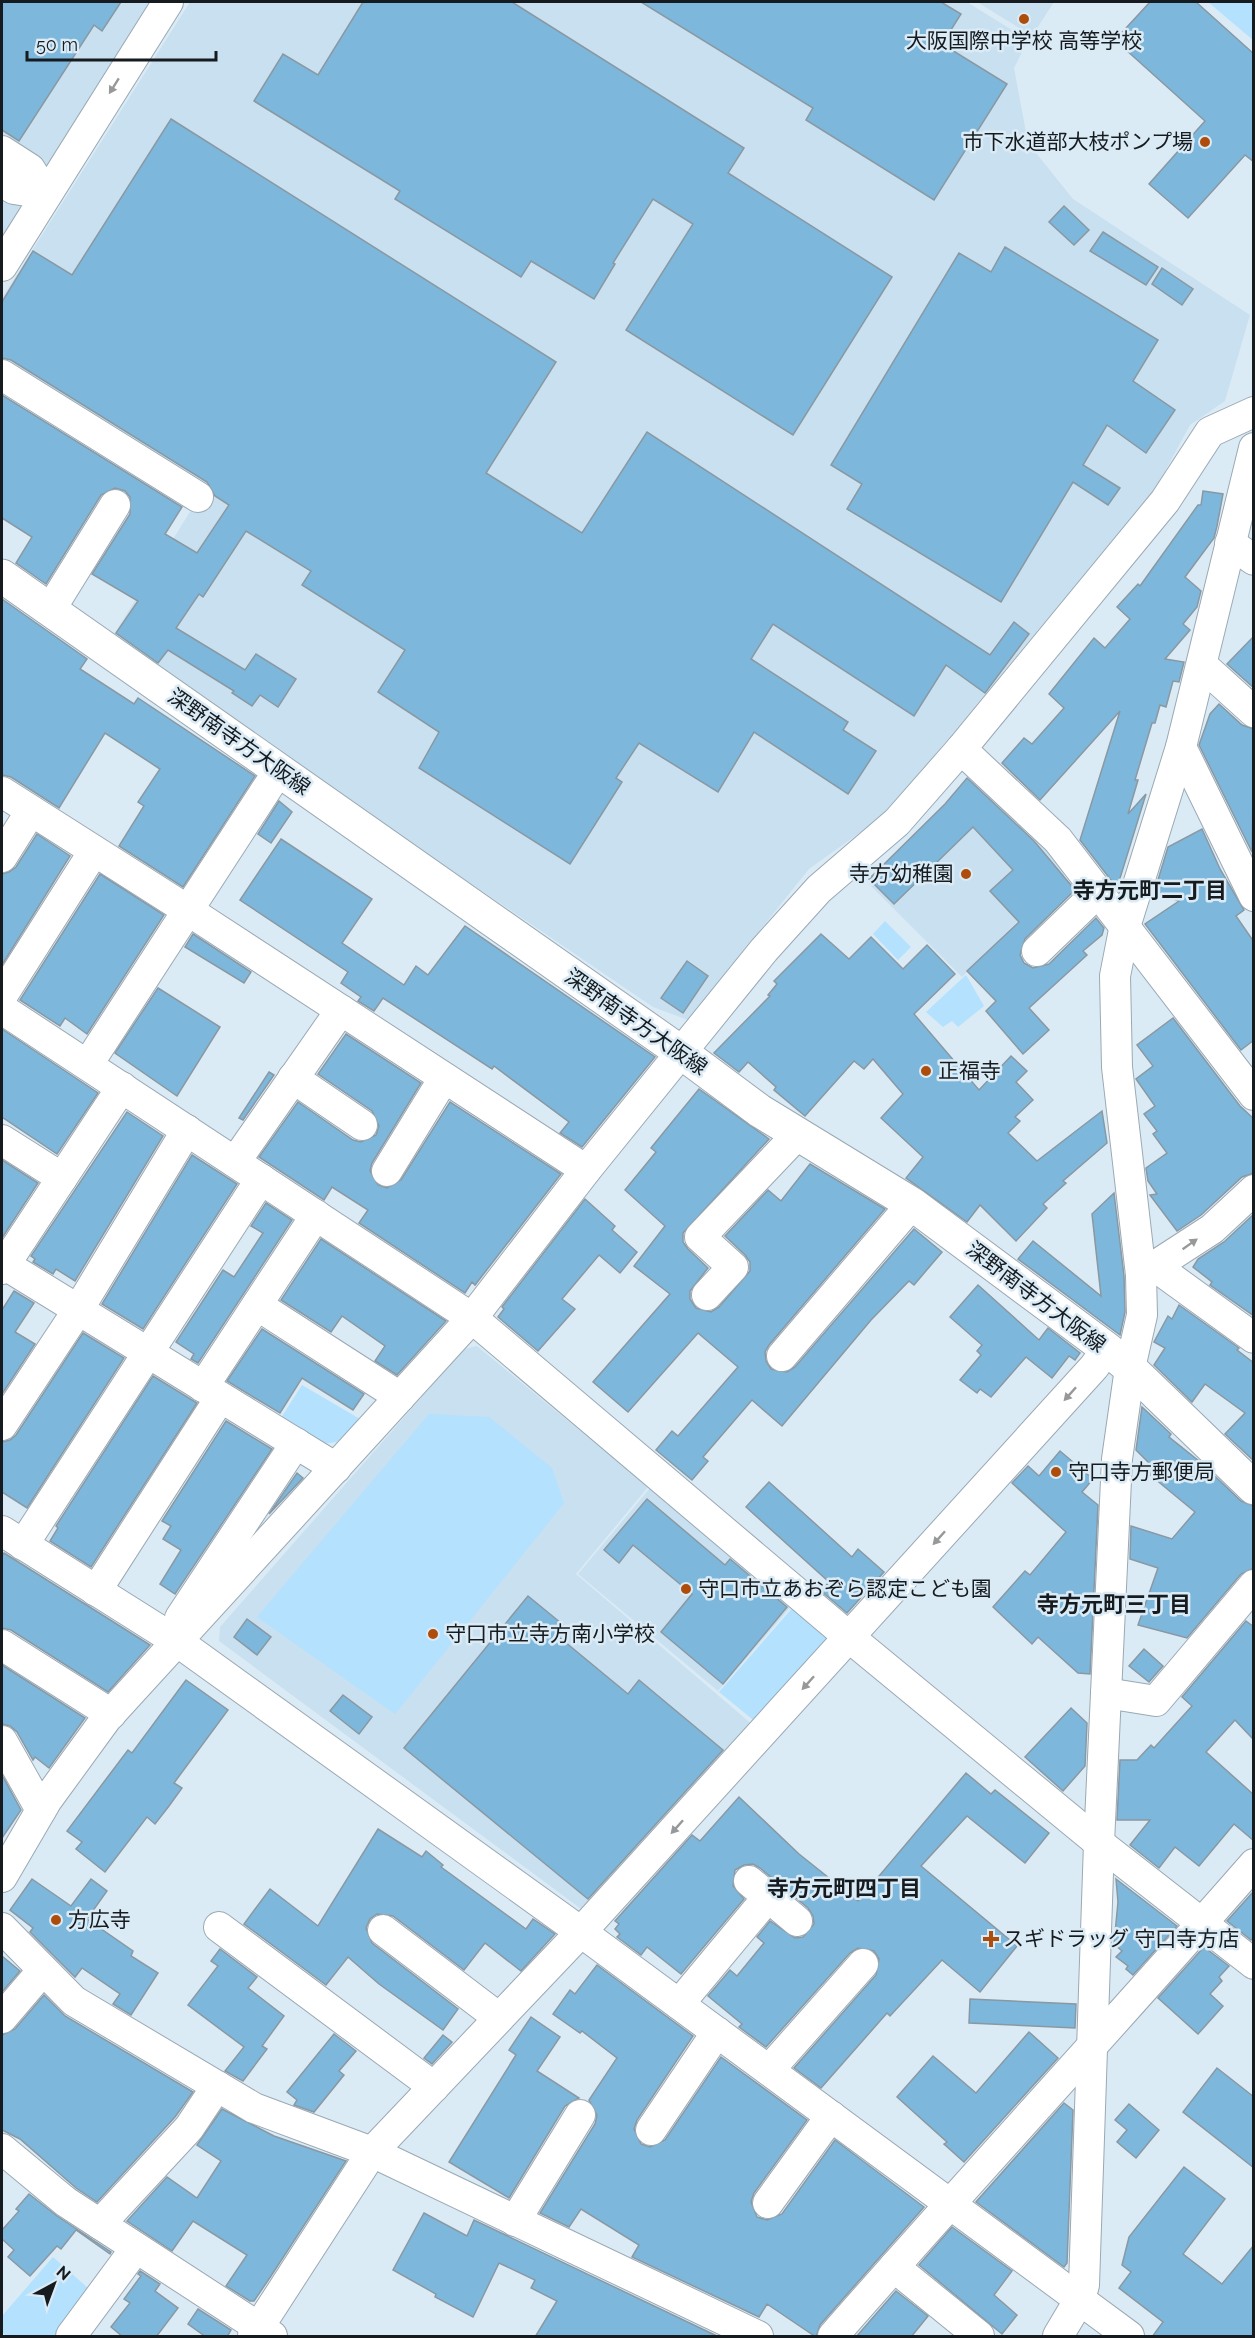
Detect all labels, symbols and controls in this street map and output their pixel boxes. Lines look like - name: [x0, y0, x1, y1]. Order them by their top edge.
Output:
- marker: 大阪国際中学校 高等学校: [1017, 12, 1031, 26]
- scale bar: [27, 24, 216, 62]
- place label: 大阪国際中学校 高等学校: [906, 28, 1142, 53]
- text: 50 m: [36, 34, 78, 55]
- one-way arrow: [109, 78, 120, 95]
- place label: 市下水道部大枝ポンプ場: [963, 129, 1193, 154]
- marker: 市下水道部大枝ポンプ場: [1198, 135, 1212, 149]
- street label: 深野南寺方大阪線: [163, 683, 315, 800]
- place label: 寺方幼稚園: [849, 861, 954, 886]
- marker: 寺方幼稚園: [959, 867, 973, 881]
- district label: 寺方元町二丁目: [1073, 877, 1227, 903]
- street label: 深野南寺方大阪線: [560, 963, 712, 1080]
- place label: 正福寺: [938, 1058, 1001, 1083]
- marker: 正福寺: [919, 1064, 933, 1078]
- street label: 深野南寺方大阪線: [962, 1236, 1111, 1357]
- one-way arrow: [1182, 1238, 1198, 1250]
- one-way arrow: [1064, 1386, 1077, 1401]
- place label: 守口寺方郵便局: [1068, 1459, 1215, 1484]
- marker: 守口寺方郵便局: [1049, 1465, 1063, 1479]
- one-way arrow: [932, 1531, 946, 1546]
- place label: 守口市立あおぞら認定こども園: [698, 1576, 992, 1601]
- marker: 守口市立あおぞら認定こども園: [679, 1582, 693, 1596]
- district label: 寺方元町三丁目: [1037, 1591, 1191, 1617]
- place label: 守口市立寺方南小学校: [445, 1621, 655, 1646]
- marker: 守口市立寺方南小学校: [426, 1627, 440, 1641]
- one-way arrow: [802, 1675, 815, 1690]
- one-way arrow: [671, 1819, 684, 1834]
- district label: 寺方元町四丁目: [767, 1875, 921, 1901]
- place label: 方広寺: [68, 1907, 131, 1932]
- marker: 方広寺: [49, 1913, 63, 1927]
- place label: スギドラッグ 守口寺方店: [1003, 1926, 1239, 1951]
- marker: スギドラッグ 守口寺方店: [984, 1932, 998, 1946]
- north arrow: [24, 2254, 84, 2314]
- text: N: [53, 2262, 74, 2284]

